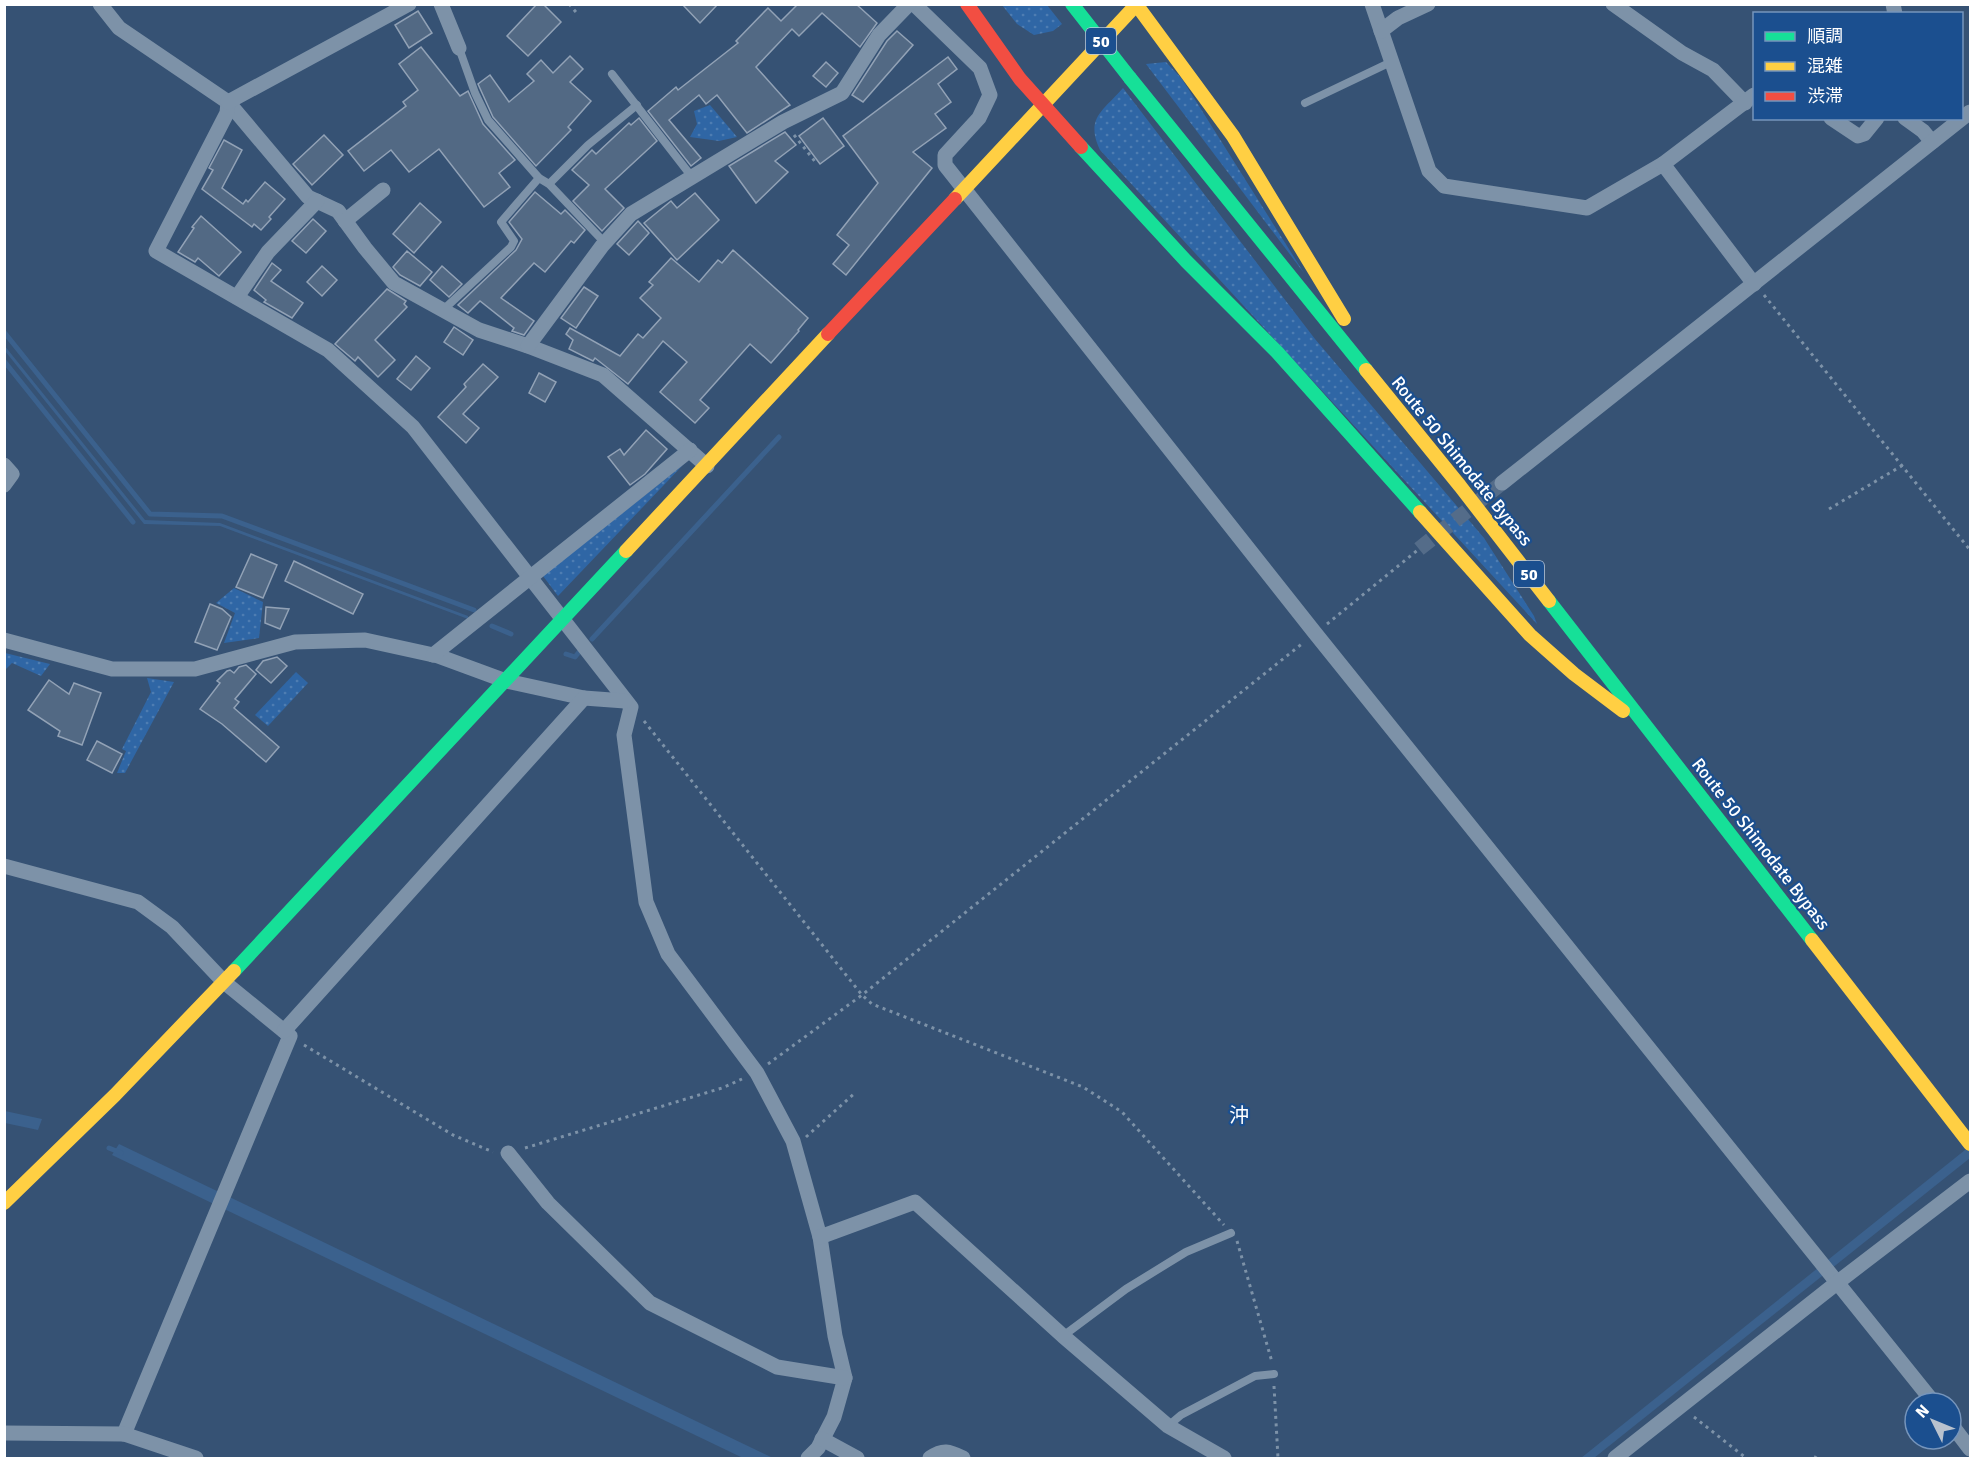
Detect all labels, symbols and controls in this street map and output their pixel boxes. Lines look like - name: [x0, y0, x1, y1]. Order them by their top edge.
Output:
- legend: [1753, 12, 1963, 120]
- text: 順調: [1807, 25, 1843, 47]
- road number: 50: [1086, 28, 1116, 54]
- text: 混雑: [1807, 55, 1843, 77]
- text: 渋滞: [1807, 85, 1843, 107]
- street label: Route 50 Shimodate Bypass: [1387, 372, 1537, 550]
- road number: 50: [1514, 561, 1544, 587]
- street label: Route 50 Shimodate Bypass: [1687, 754, 1835, 934]
- district label: 沖: [1229, 1103, 1249, 1128]
- north arrow: [1903, 1391, 1963, 1451]
- text: N: [1912, 1401, 1934, 1422]

